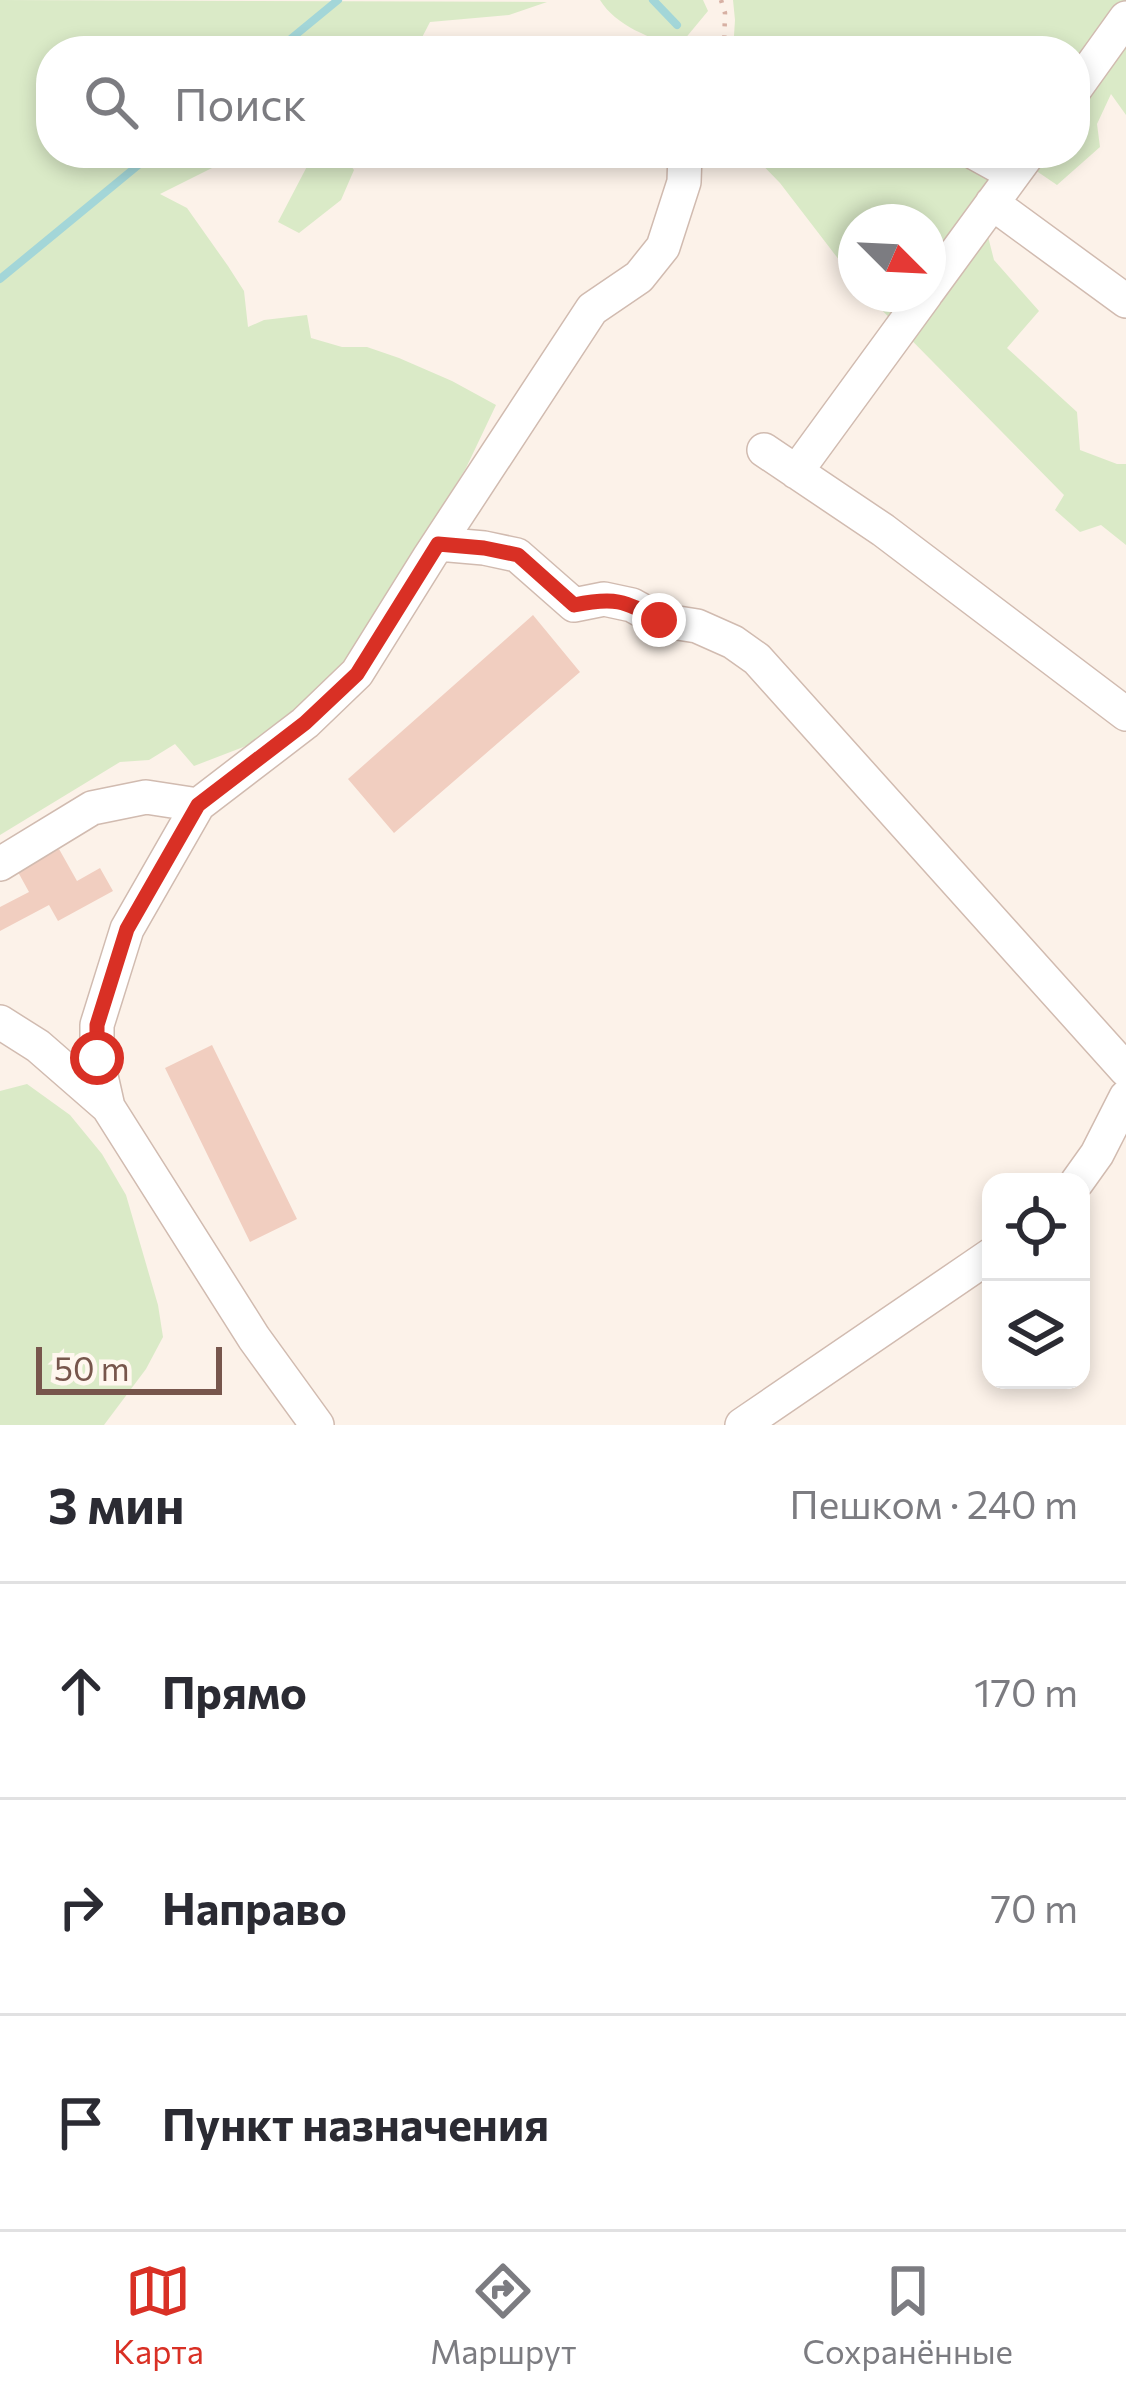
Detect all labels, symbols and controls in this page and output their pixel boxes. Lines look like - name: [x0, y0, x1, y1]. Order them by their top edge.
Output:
- search box: [36, 36, 1090, 168]
- icon: search: [78, 69, 144, 135]
- text: Поиск: [174, 75, 307, 130]
- north arrow: [838, 204, 946, 312]
- route end: [632, 593, 686, 647]
- route start: [70, 1031, 124, 1085]
- map controls: [982, 1173, 1090, 1389]
- button: locate: [982, 1173, 1090, 1281]
- button: layers: [982, 1281, 1090, 1389]
- scale bar: [36, 1341, 222, 1394]
- text: 50 m: [54, 1347, 130, 1388]
- text: 3 мин: [48, 1472, 184, 1535]
- text: Пешком · 240 m: [790, 1479, 1078, 1527]
- icon: ahead: [48, 1658, 114, 1724]
- text: Прямо: [162, 1663, 307, 1718]
- text: 170 m: [974, 1667, 1078, 1715]
- icon: right: [48, 1874, 114, 1940]
- text: Направо: [162, 1879, 347, 1934]
- text: 70 m: [991, 1883, 1078, 1931]
- icon: arrive: [48, 2090, 114, 2156]
- text: Пункт назначения: [162, 2095, 549, 2150]
- tab: Карта: [113, 2258, 204, 2371]
- tab: Маршрут: [430, 2258, 576, 2371]
- tab: Сохранённые: [802, 2258, 1013, 2371]

